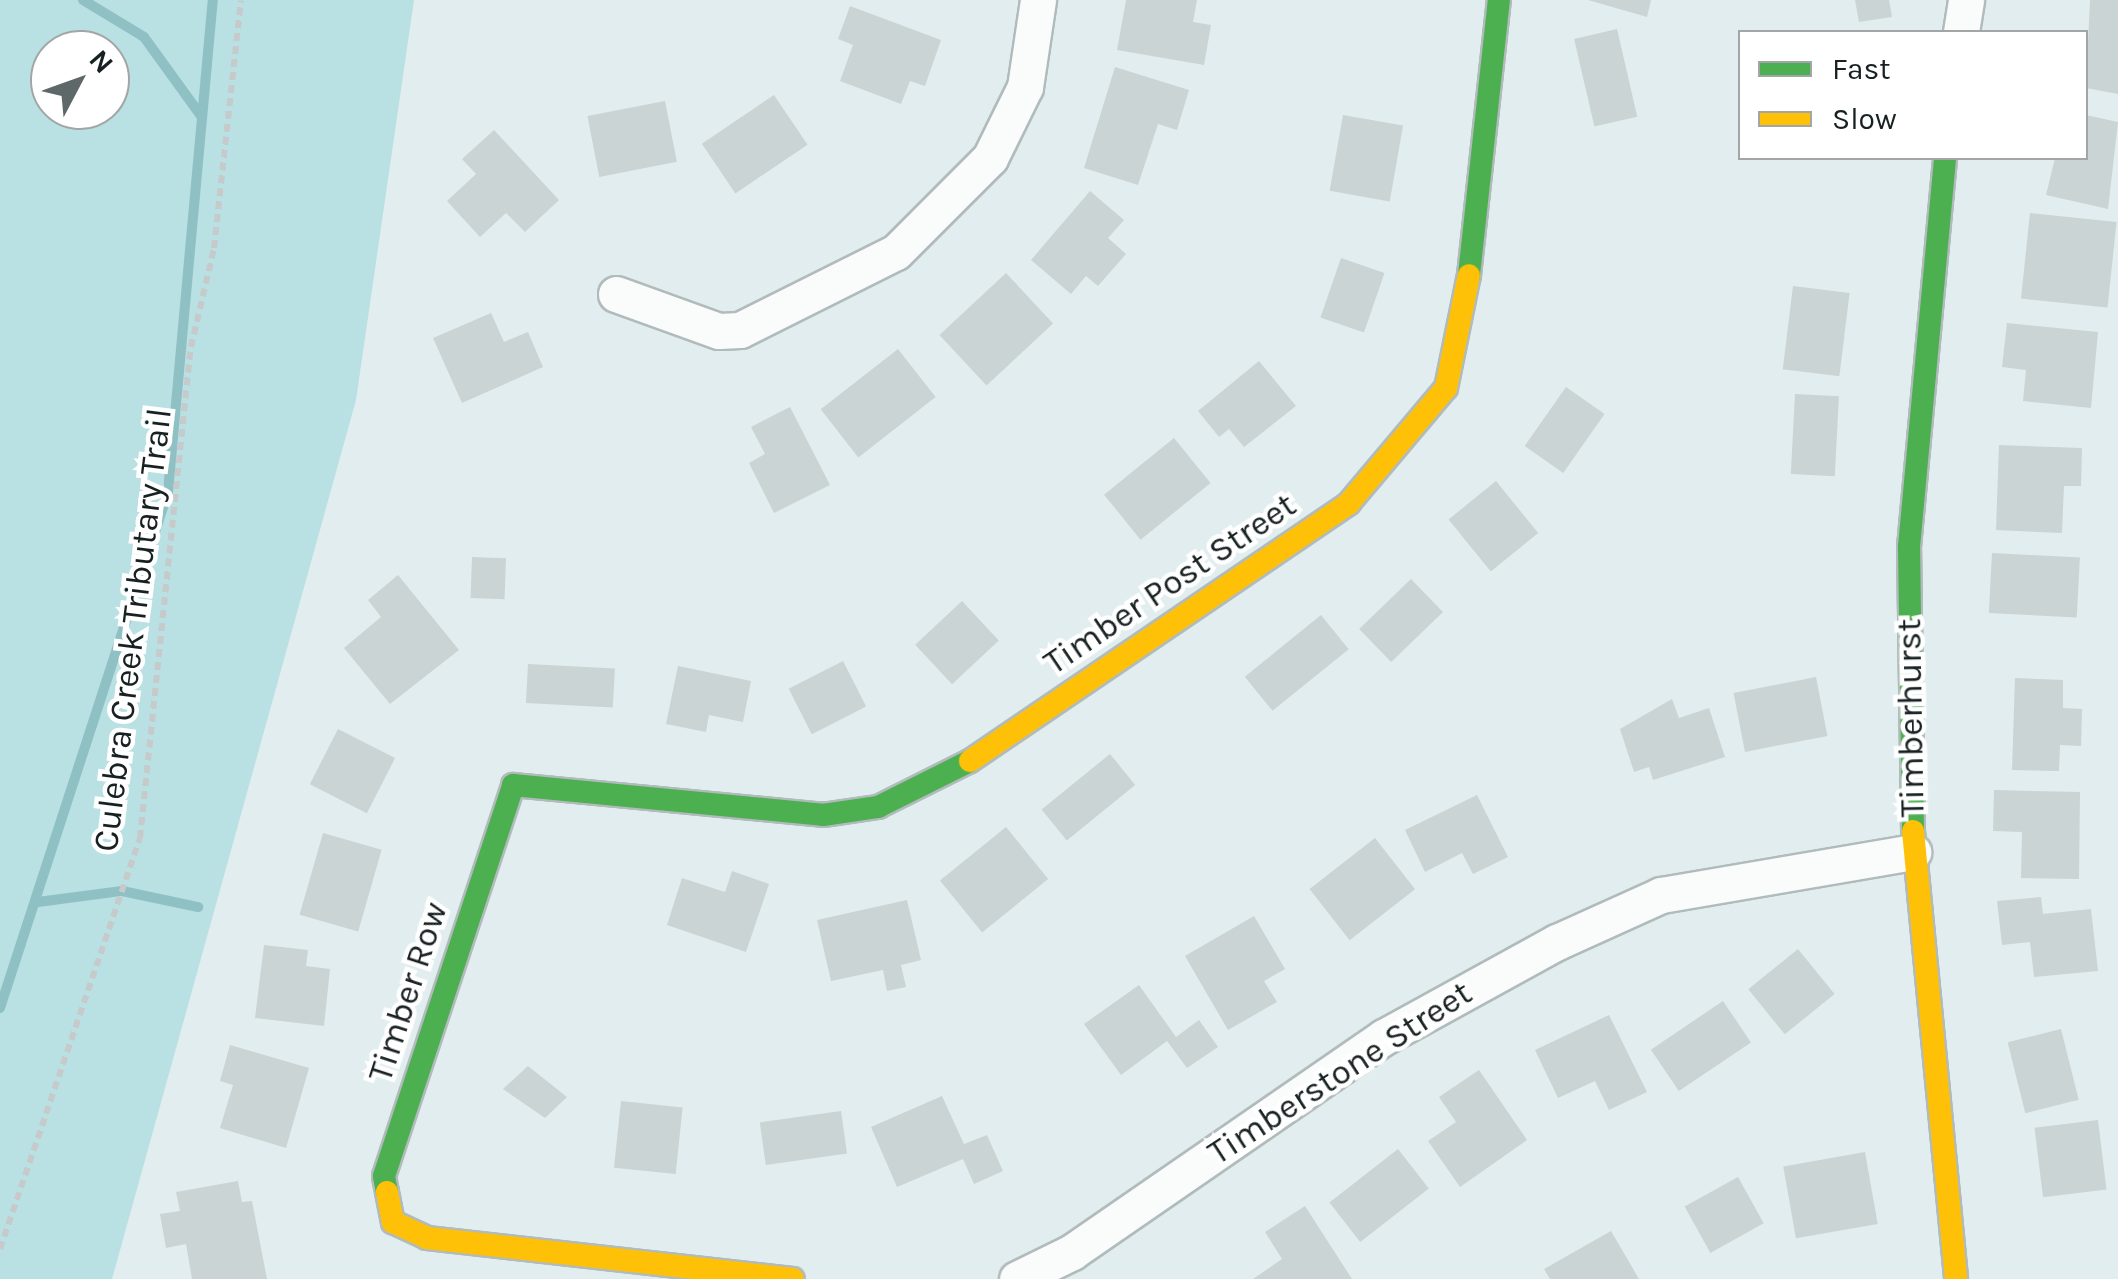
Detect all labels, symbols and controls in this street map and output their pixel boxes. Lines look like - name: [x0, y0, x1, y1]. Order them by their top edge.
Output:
- north arrow: [30, 30, 130, 130]
- legend: [1738, 30, 2088, 160]
- text: N: [82, 43, 121, 80]
- text: Fast: [1832, 51, 1891, 87]
- text: Slow: [1832, 101, 1897, 137]
- street label: Culebra Creek Tributary Trail: [85, 406, 181, 854]
- street label: Timber Post Street: [1036, 484, 1304, 684]
- street label: Timberhurst: [1888, 618, 1934, 818]
- street label: Timber Row: [359, 897, 457, 1087]
- street label: Timberstone Street: [1200, 972, 1480, 1174]

